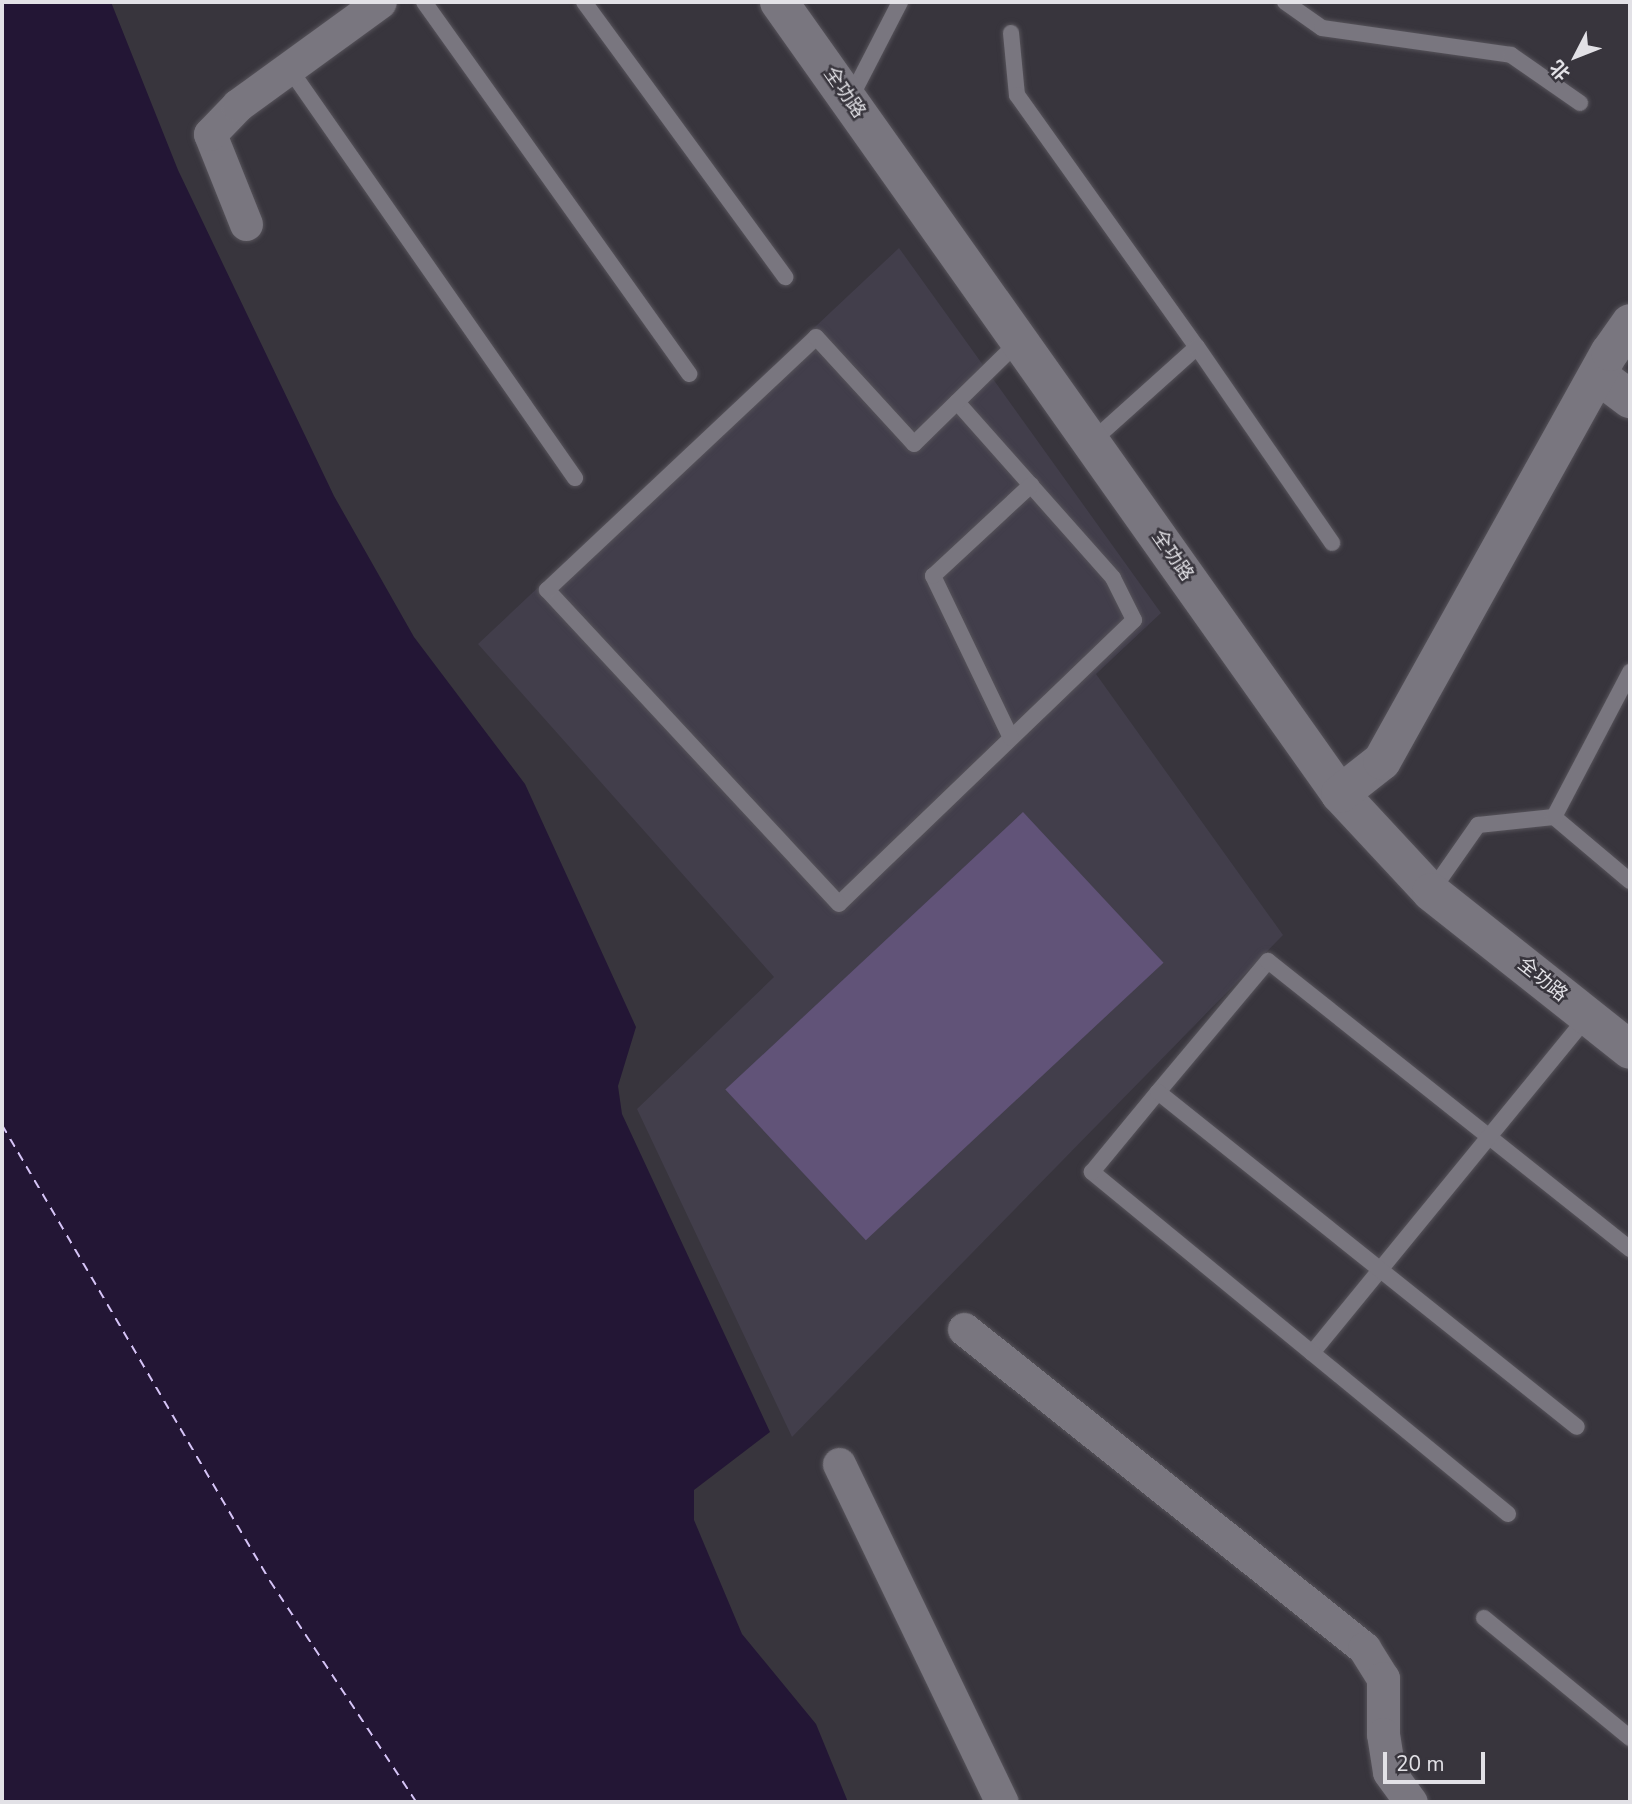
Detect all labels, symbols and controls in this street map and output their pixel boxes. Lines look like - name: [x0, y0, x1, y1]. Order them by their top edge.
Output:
- north arrow: [1541, 21, 1611, 91]
- text: 北: [1544, 54, 1576, 86]
- street label: 全功路: [818, 63, 870, 123]
- street label: 全功路: [1146, 526, 1198, 586]
- street label: 全功路: [1513, 953, 1571, 1007]
- scale bar: [1387, 1738, 1488, 1782]
- text: 20 m: [1396, 1750, 1445, 1778]

